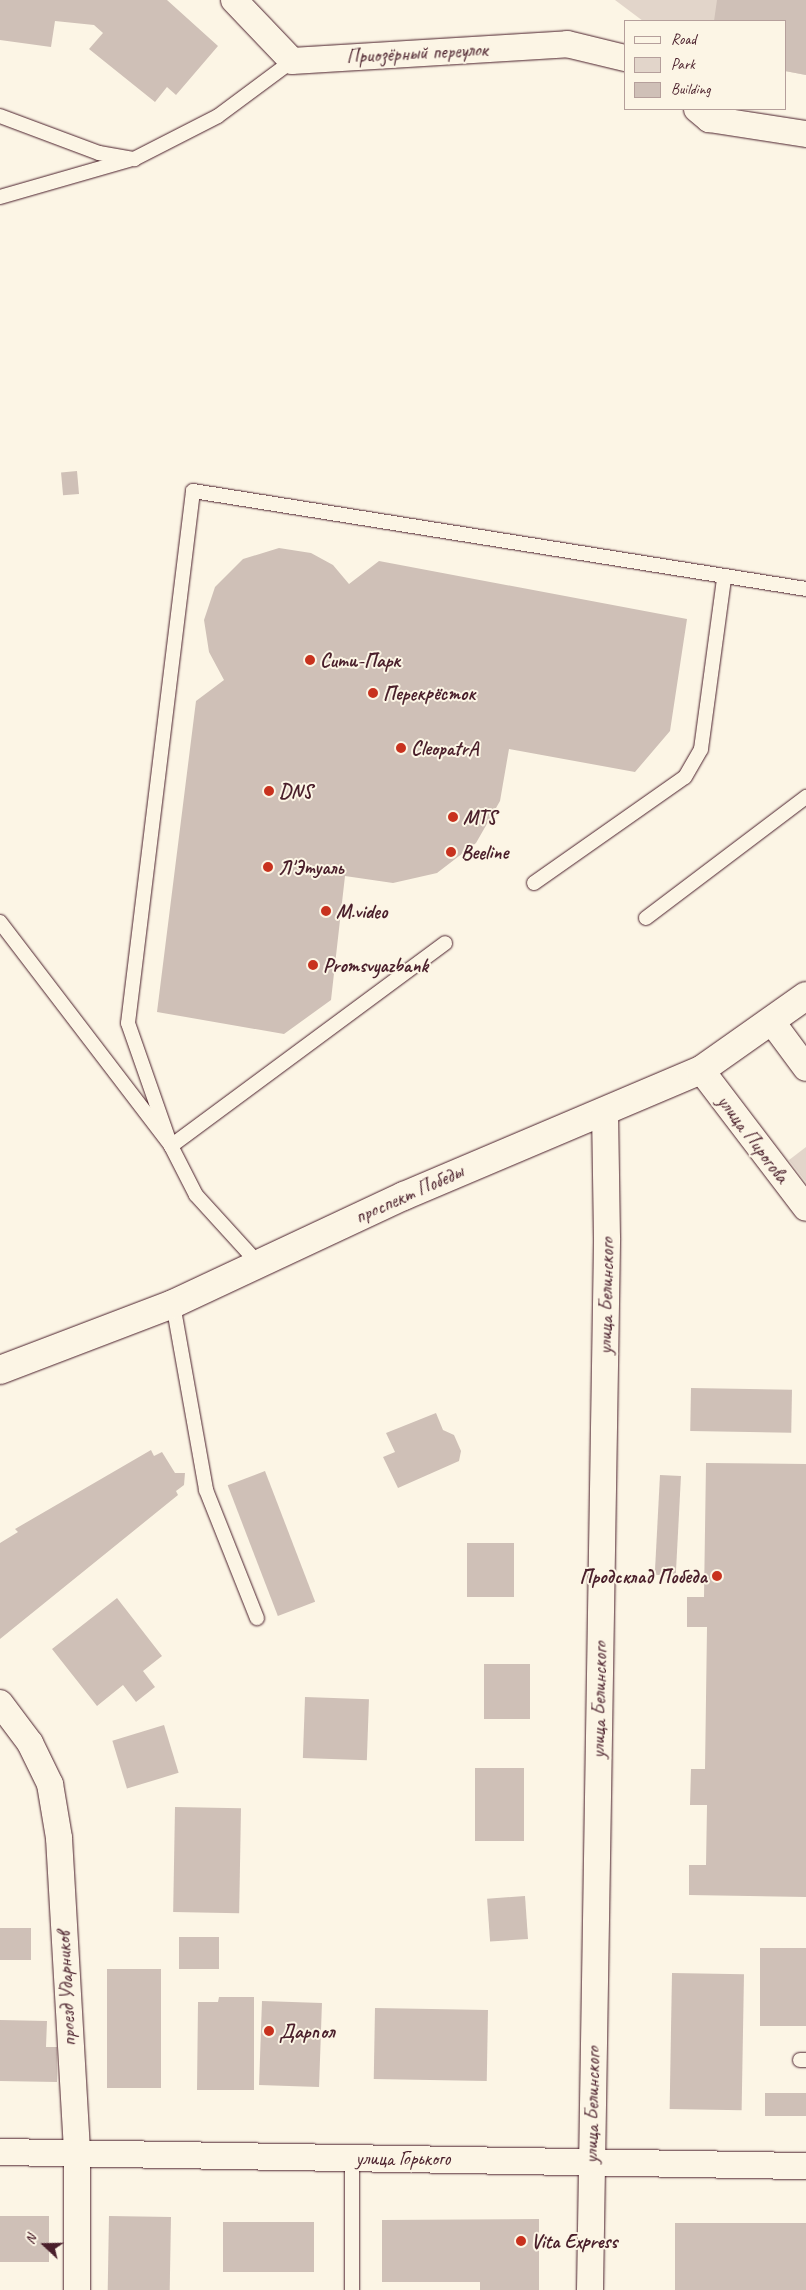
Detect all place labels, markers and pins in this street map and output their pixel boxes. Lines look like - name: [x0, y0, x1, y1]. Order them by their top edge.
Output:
- place label: Сити-Парк: [320, 648, 400, 672]
- marker: Сити-Парк: [304, 654, 316, 666]
- place label: Перекрёсток: [383, 681, 476, 705]
- marker: Перекрёсток: [367, 687, 379, 699]
- place label: CleopatrA: [411, 736, 478, 760]
- marker: CleopatrA: [395, 742, 407, 754]
- place label: DNS: [279, 779, 312, 803]
- marker: DNS: [263, 785, 275, 797]
- place label: MTS: [463, 805, 496, 829]
- marker: MTS: [447, 811, 459, 823]
- place label: Beeline: [461, 840, 508, 864]
- marker: Beeline: [445, 846, 457, 858]
- place label: Л'Этуаль: [278, 855, 344, 879]
- marker: Л'Этуаль: [262, 861, 274, 873]
- place label: M.video: [336, 899, 387, 923]
- marker: M.video: [320, 905, 332, 917]
- place label: Promsvyazbank: [323, 953, 428, 977]
- marker: Promsvyazbank: [307, 959, 319, 971]
- place label: Продсклад Победа: [579, 1564, 707, 1588]
- marker: Продсклад Победа: [711, 1570, 723, 1582]
- place label: Дарпол: [279, 2019, 335, 2043]
- marker: Дарпол: [263, 2025, 275, 2037]
- place label: Vita Express: [531, 2229, 618, 2253]
- marker: Vita Express: [515, 2235, 527, 2247]

